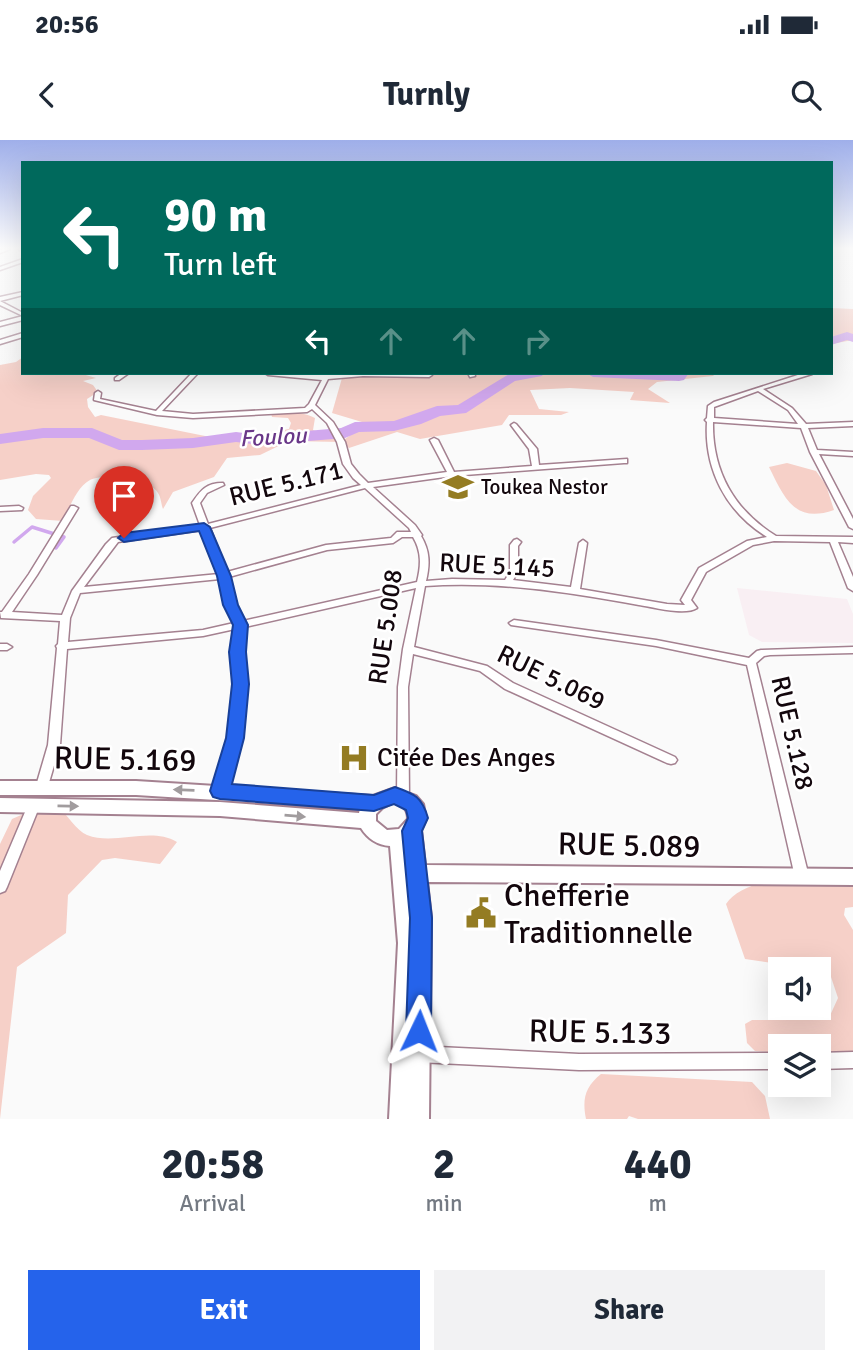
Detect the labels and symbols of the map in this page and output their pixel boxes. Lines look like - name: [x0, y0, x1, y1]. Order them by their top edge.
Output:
- water label: Foulou: [239, 421, 309, 453]
- street label: RUE 5.171: [226, 454, 346, 514]
- pin: [94, 466, 154, 538]
- school or university icon: Toukea Nestor: [441, 470, 475, 504]
- place label: Toukea Nestor: [481, 474, 608, 500]
- street label: RUE 5.145: [438, 547, 556, 585]
- street label: RUE 5.008: [362, 567, 410, 687]
- street label: RUE 5.069: [492, 638, 610, 718]
- street label: RUE 5.128: [763, 673, 821, 793]
- street label: RUE 5.169: [53, 738, 197, 780]
- hospital icon: Citée Des Anges: [337, 741, 371, 775]
- place label: Citée Des Anges: [377, 742, 555, 774]
- one-way arrow: [172, 784, 194, 795]
- one-way arrow: [57, 800, 79, 811]
- one-way arrow: [285, 811, 307, 822]
- street label: RUE 5.089: [557, 824, 701, 866]
- place label: Chefferie Traditionnelle: [504, 876, 693, 952]
- public building icon: Chefferie Traditionnelle: [464, 896, 498, 930]
- position arrow: [382, 994, 456, 1068]
- street label: RUE 5.133: [528, 1011, 672, 1053]

